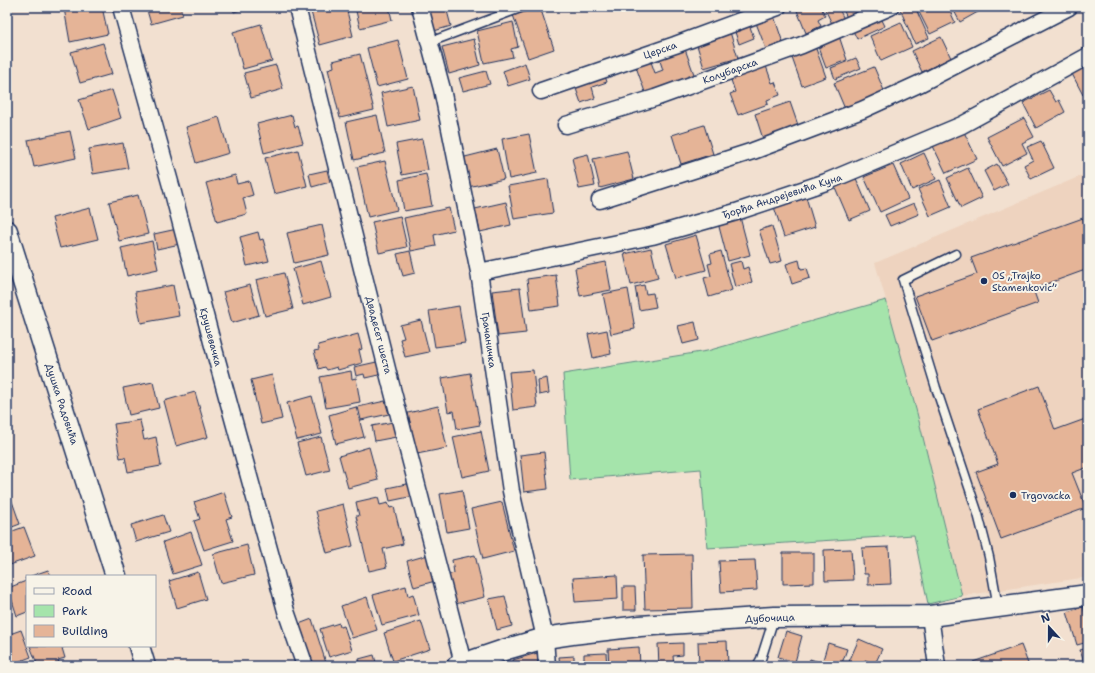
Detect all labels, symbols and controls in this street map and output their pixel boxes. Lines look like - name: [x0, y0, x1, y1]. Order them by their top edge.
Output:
- street label: Церска: [642, 38, 679, 62]
- street label: Колубарска: [701, 55, 760, 87]
- street label: Ђорђа Андрејевића Куна: [720, 170, 844, 222]
- place label: OS „Trajko Stamenkovic”: [992, 269, 1057, 294]
- marker: OS „Trajko Stamenkovic”: [979, 276, 989, 286]
- street label: Двадесет шеста: [363, 295, 395, 376]
- street label: Крушевачка: [197, 306, 225, 368]
- street label: Грачаничка: [479, 311, 499, 369]
- street label: Душка Радовића: [43, 362, 82, 447]
- place label: Trgovacka: [1021, 489, 1071, 502]
- marker: Trgovacka: [1008, 490, 1018, 500]
- legend: [26, 575, 156, 647]
- text: Road: [62, 583, 93, 599]
- text: Park: [62, 603, 88, 619]
- north arrow: [1029, 607, 1069, 647]
- text: N: [1039, 609, 1053, 627]
- street label: Дубочица: [745, 611, 796, 625]
- text: Building: [62, 623, 108, 639]

